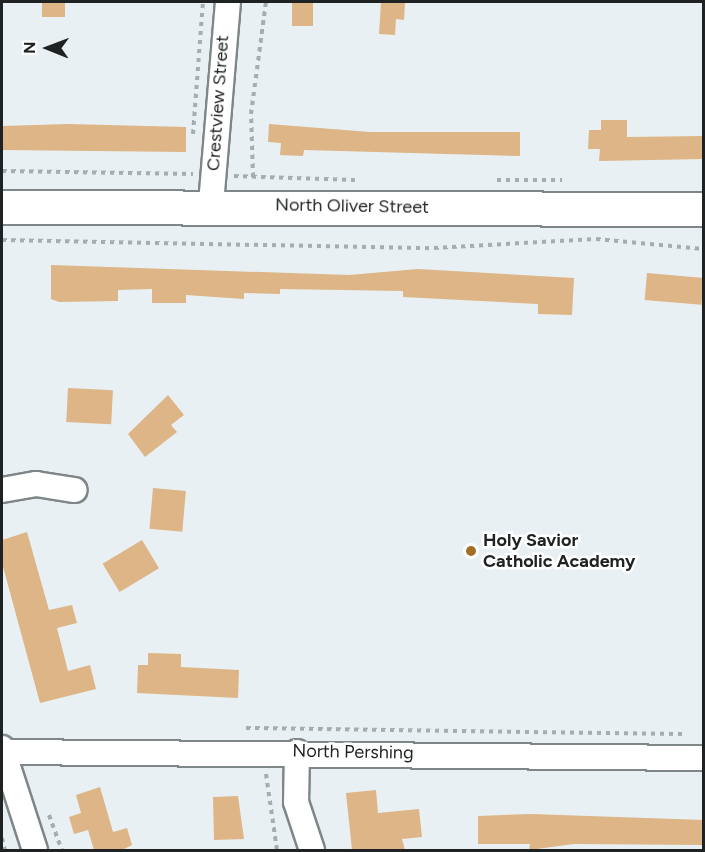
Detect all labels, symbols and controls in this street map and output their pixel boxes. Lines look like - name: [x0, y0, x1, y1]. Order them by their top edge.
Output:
- north arrow: [18, 18, 78, 78]
- street label: Crestview Street: [202, 34, 234, 172]
- text: N: [20, 41, 39, 54]
- street label: North Oliver Street: [275, 194, 429, 218]
- place label: Holy Savior Catholic Academy: [483, 530, 635, 572]
- marker: Holy Savior Catholic Academy: [464, 544, 478, 558]
- street label: North Pershing: [292, 740, 414, 764]

